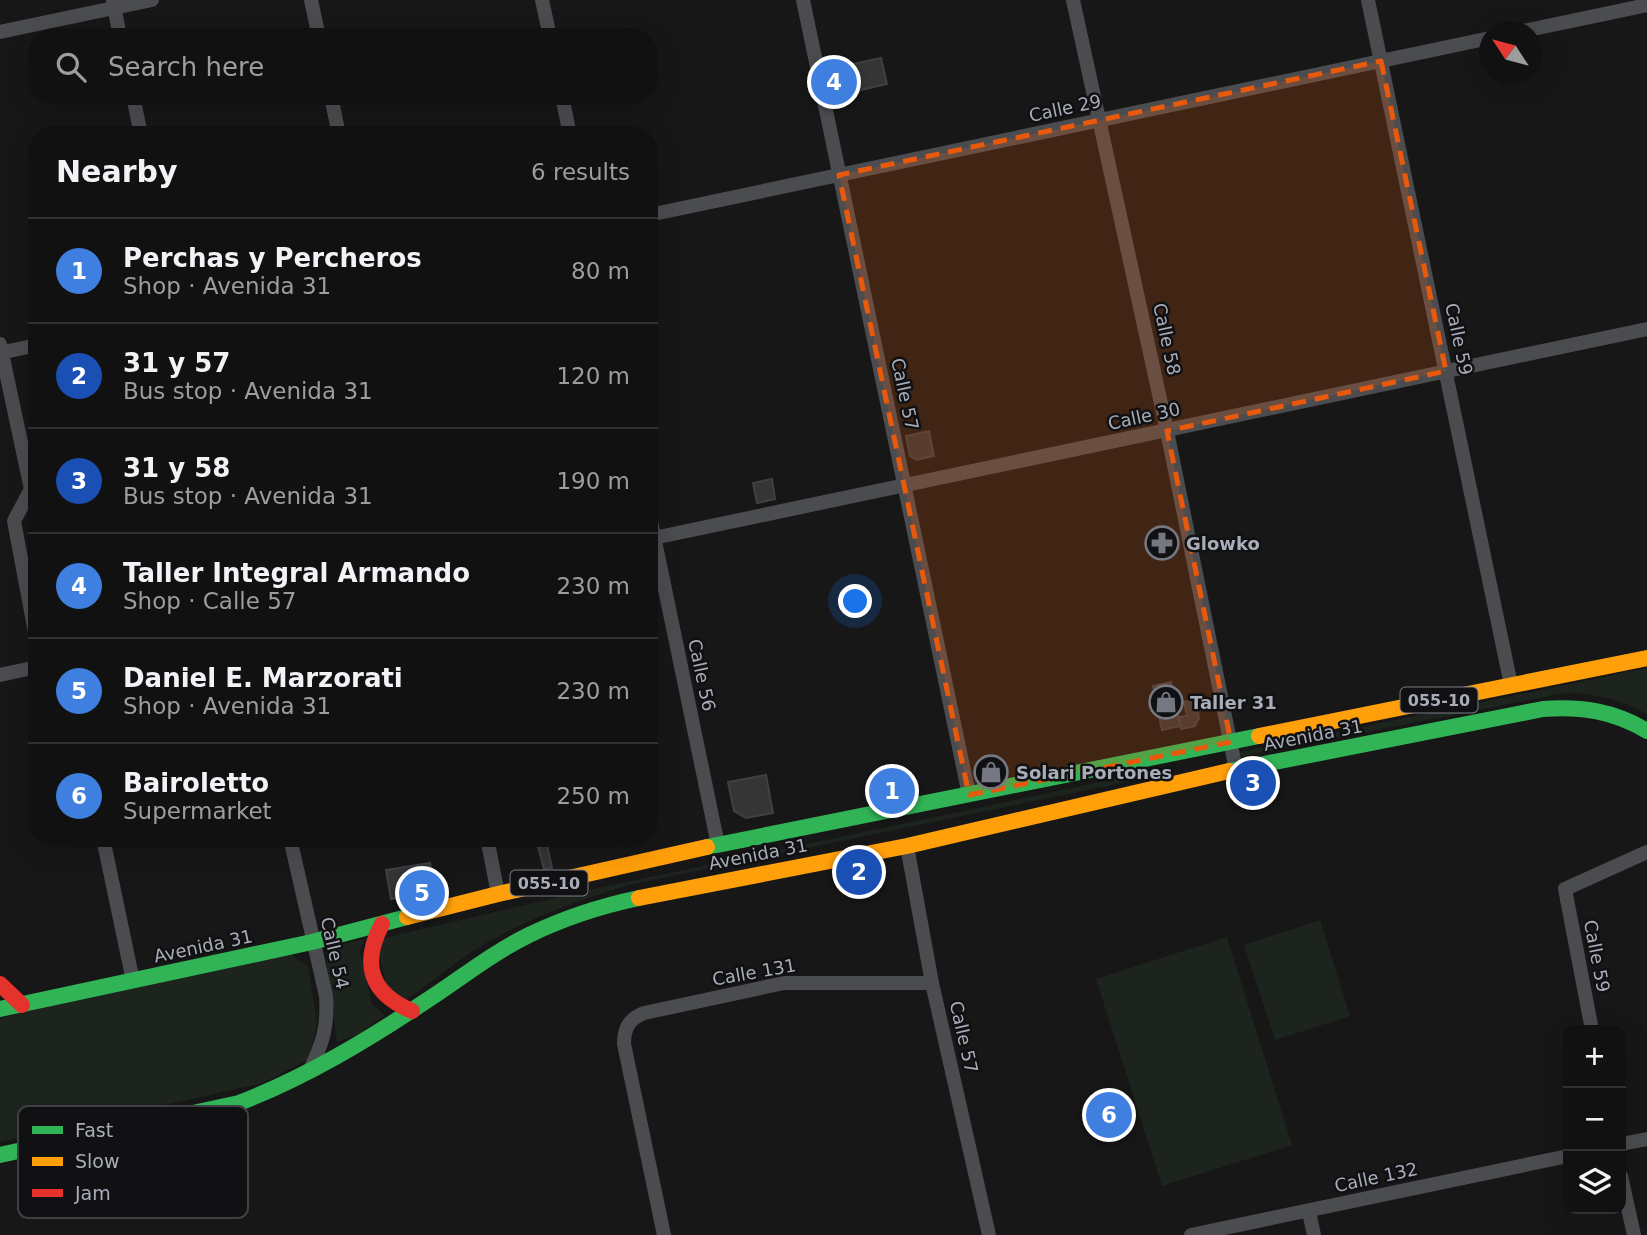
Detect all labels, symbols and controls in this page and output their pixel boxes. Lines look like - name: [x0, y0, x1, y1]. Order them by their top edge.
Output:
- north arrow: [1479, 21, 1542, 84]
- search box: [28, 28, 658, 105]
- icon: search: [52, 48, 90, 86]
- text: Search here: [108, 52, 264, 82]
- pin: 4: [811, 56, 857, 108]
- street label: Calle 29: [1027, 90, 1103, 126]
- text: Nearby: [56, 154, 178, 189]
- text: 6 results: [531, 159, 630, 185]
- text: Perchas y Percheros: [123, 243, 422, 273]
- text: 1: [71, 258, 87, 284]
- text: 80 m: [571, 258, 630, 284]
- text: Shop · Avenida 31: [123, 273, 331, 299]
- street label: Calle 58: [1149, 301, 1185, 377]
- street label: Calle 59: [1441, 301, 1477, 377]
- text: 31 y 57: [123, 348, 230, 378]
- street label: Calle 57: [887, 356, 923, 432]
- text: 2: [71, 363, 87, 389]
- text: 120 m: [556, 363, 630, 389]
- text: Bus stop · Avenida 31: [123, 378, 373, 404]
- street label: Calle 30: [1106, 398, 1182, 434]
- text: 31 y 58: [123, 453, 230, 483]
- text: 3: [71, 468, 87, 494]
- text: 190 m: [556, 468, 630, 494]
- text: Bus stop · Avenida 31: [123, 483, 373, 509]
- pharmacy icon: Glowko: [1143, 524, 1181, 562]
- place label: Glowko: [1186, 533, 1260, 554]
- text: Taller Integral Armando: [123, 558, 470, 588]
- text: 4: [71, 573, 87, 599]
- text: 230 m: [556, 573, 630, 599]
- your location: [838, 584, 872, 618]
- text: Shop · Calle 57: [123, 588, 296, 614]
- street label: Calle 56: [684, 637, 720, 713]
- text: Daniel E. Marzorati: [123, 663, 403, 693]
- text: 5: [71, 678, 87, 704]
- text: 230 m: [556, 678, 630, 704]
- shop icon: Taller 31: [1147, 683, 1185, 721]
- road number: 055-10: [1400, 688, 1478, 712]
- place label: Taller 31: [1190, 692, 1277, 713]
- text: Shop · Avenida 31: [123, 693, 331, 719]
- street label: Avenida 31: [1262, 715, 1364, 755]
- shop icon: Solari Portones: [972, 753, 1010, 791]
- pin: 3: [1230, 757, 1276, 809]
- place label: Solari Portones: [1016, 762, 1172, 783]
- pin: 1: [869, 765, 915, 817]
- text: Bairoletto: [123, 768, 269, 798]
- text: 6: [71, 783, 87, 809]
- text: 250 m: [556, 783, 630, 809]
- text: Supermarket: [123, 798, 272, 824]
- street label: Avenida 31: [707, 834, 809, 874]
- pin: 2: [836, 846, 882, 898]
- pin: 5: [399, 867, 445, 919]
- road number: 055-10: [510, 870, 588, 896]
- street label: Calle 54: [317, 915, 353, 991]
- street label: Calle 59: [1580, 918, 1614, 994]
- street label: Avenida 31: [152, 925, 254, 967]
- street label: Calle 131: [710, 954, 798, 990]
- street label: Calle 57: [946, 999, 982, 1075]
- map controls: [1563, 1025, 1626, 1214]
- button: +: [1563, 1025, 1626, 1088]
- button: −: [1563, 1088, 1626, 1151]
- pin: 6: [1086, 1089, 1132, 1141]
- legend: [18, 1106, 248, 1218]
- text: Fast: [75, 1119, 113, 1141]
- text: Slow: [75, 1150, 120, 1172]
- button: layers: [1563, 1151, 1626, 1214]
- street label: Calle 132: [1332, 1158, 1420, 1196]
- text: Jam: [74, 1182, 111, 1204]

